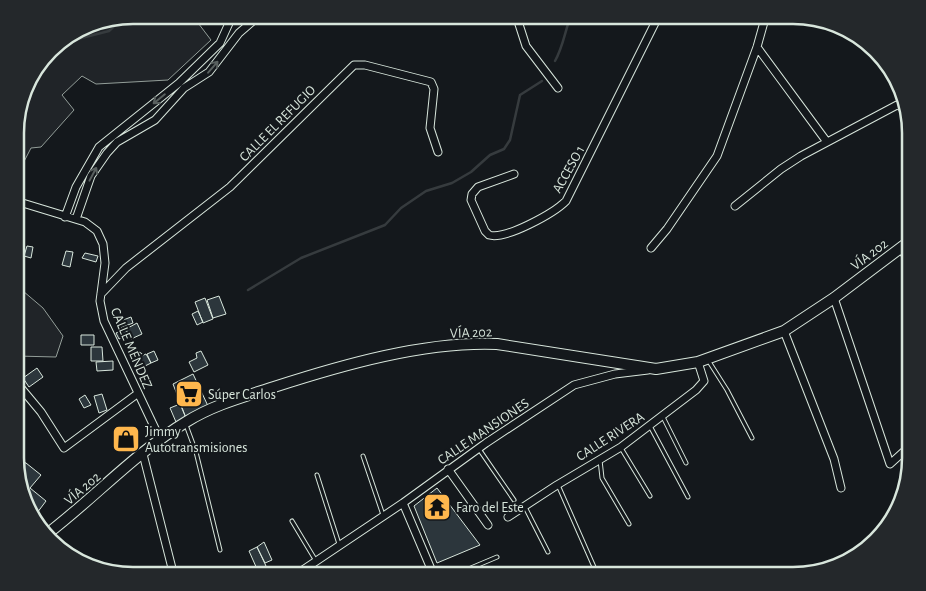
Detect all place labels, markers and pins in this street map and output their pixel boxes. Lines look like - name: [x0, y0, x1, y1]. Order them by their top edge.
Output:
- supermarket icon: Súper Carlos: [174, 379, 204, 409]
- place label: Súper Carlos: [208, 388, 276, 402]
- shop icon: Jimmy Autotransmisiones: [111, 424, 141, 454]
- place label: Jimmy Autotransmisiones: [145, 425, 247, 455]
- temple icon: Faro del Este: [422, 492, 452, 522]
- place label: Faro del Este: [456, 501, 524, 515]

